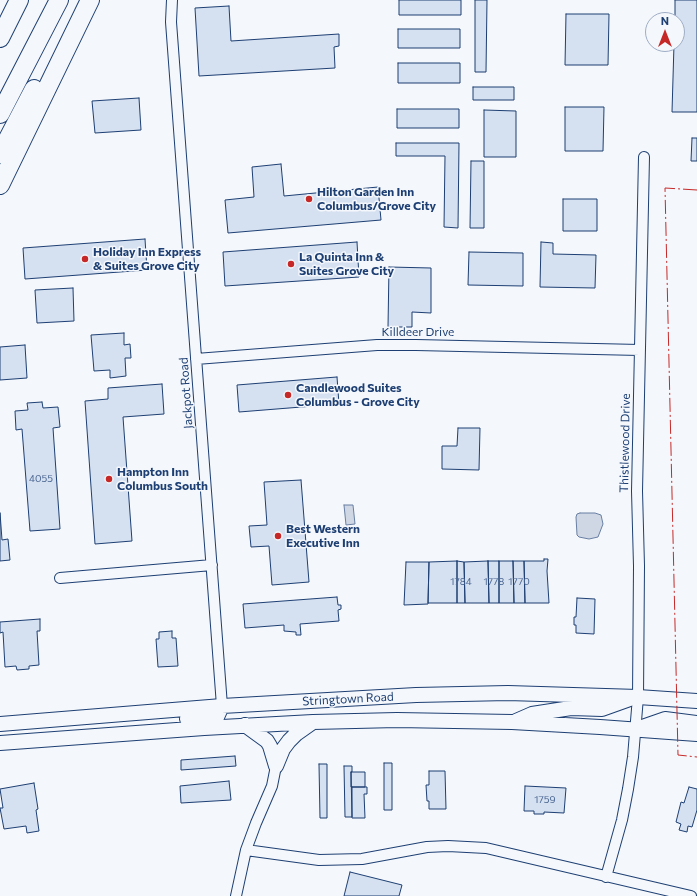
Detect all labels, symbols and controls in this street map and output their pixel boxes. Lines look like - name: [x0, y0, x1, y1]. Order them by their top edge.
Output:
- north arrow: [645, 12, 685, 52]
- text: N: [661, 14, 669, 27]
- place label: Hilton Garden Inn Columbus/Grove City: [317, 185, 436, 213]
- marker: Hilton Garden Inn Columbus/Grove City: [304, 194, 314, 204]
- place label: Holiday Inn Express & Suites Grove City: [93, 245, 201, 273]
- place label: La Quinta Inn & Suites Grove City: [299, 250, 394, 278]
- marker: Holiday Inn Express & Suites Grove City: [80, 254, 90, 264]
- marker: La Quinta Inn & Suites Grove City: [286, 259, 296, 269]
- street label: Killdeer Drive: [382, 325, 454, 339]
- street label: Jackpot Road: [176, 357, 196, 429]
- place label: Candlewood Suites Columbus - Grove City: [296, 381, 420, 409]
- marker: Candlewood Suites Columbus - Grove City: [283, 390, 293, 400]
- street label: Thistlewood Drive: [617, 393, 633, 493]
- place label: Hampton Inn Columbus South: [117, 465, 208, 493]
- house number: 4055: [29, 473, 53, 485]
- marker: Hampton Inn Columbus South: [104, 474, 114, 484]
- place label: Best Western Executive Inn: [286, 522, 360, 550]
- marker: Best Western Executive Inn: [273, 531, 283, 541]
- house number: 1784: [450, 576, 472, 588]
- house number: 1778: [484, 576, 504, 588]
- house number: 1770: [508, 576, 530, 588]
- street label: Stringtown Road: [302, 689, 394, 709]
- house number: 1759: [534, 794, 556, 806]

